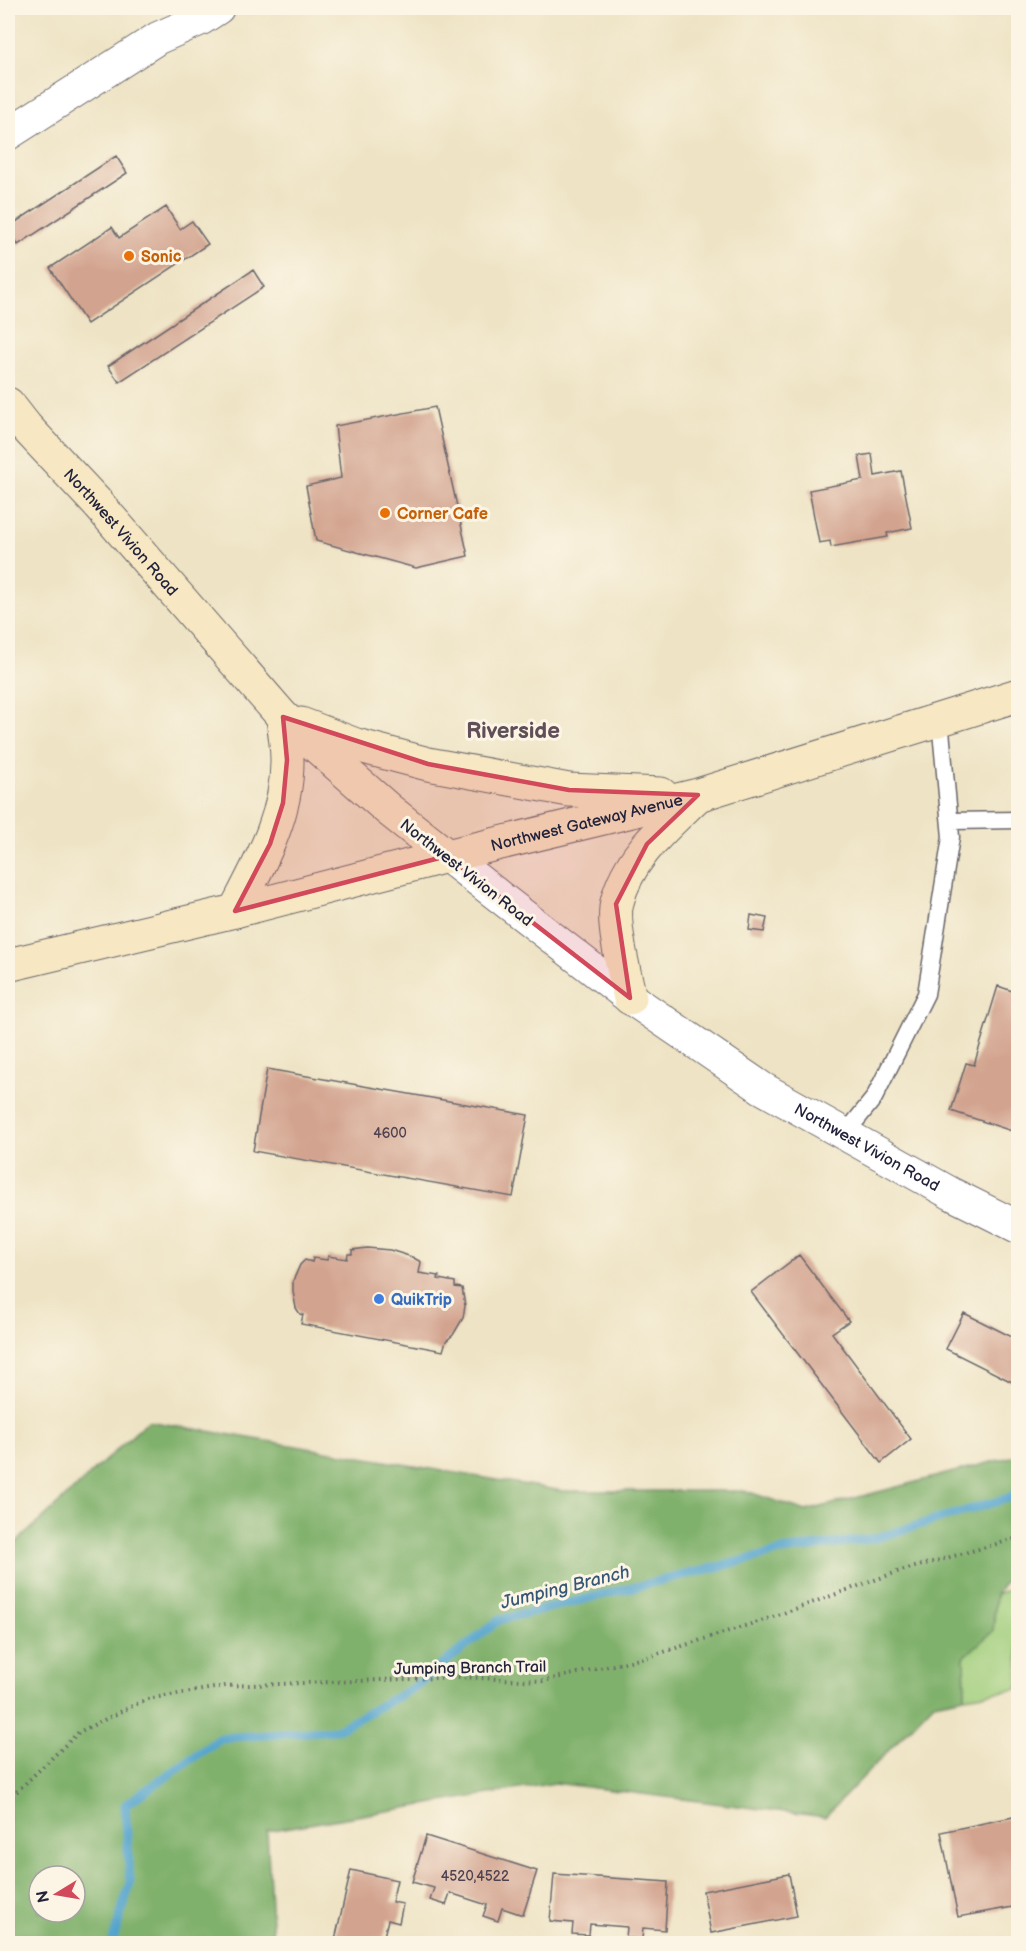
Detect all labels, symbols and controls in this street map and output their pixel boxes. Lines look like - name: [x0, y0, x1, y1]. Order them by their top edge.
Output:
- place label: Sonic: [141, 248, 182, 267]
- marker: Sonic: [122, 249, 136, 263]
- street label: Northwest Vivion Road: [59, 465, 181, 600]
- place label: Corner Cafe: [397, 505, 488, 524]
- marker: Corner Cafe: [378, 506, 392, 520]
- district label: Riverside: [466, 718, 560, 745]
- street label: Northwest Gateway Avenue: [489, 791, 685, 856]
- street label: Northwest Vivion Road: [396, 815, 536, 931]
- street label: Northwest Vivion Road: [791, 1100, 943, 1196]
- house number: 4600: [373, 1125, 407, 1142]
- place label: QuikTrip: [391, 1291, 452, 1310]
- marker: QuikTrip: [372, 1292, 386, 1306]
- water label: Jumping Branch: [498, 1561, 632, 1614]
- street label: Jumping Branch Trail: [394, 1658, 546, 1679]
- north arrow: [27, 1864, 87, 1924]
- house number: 4520,4522: [441, 1868, 510, 1885]
- text: N: [33, 1889, 54, 1904]

